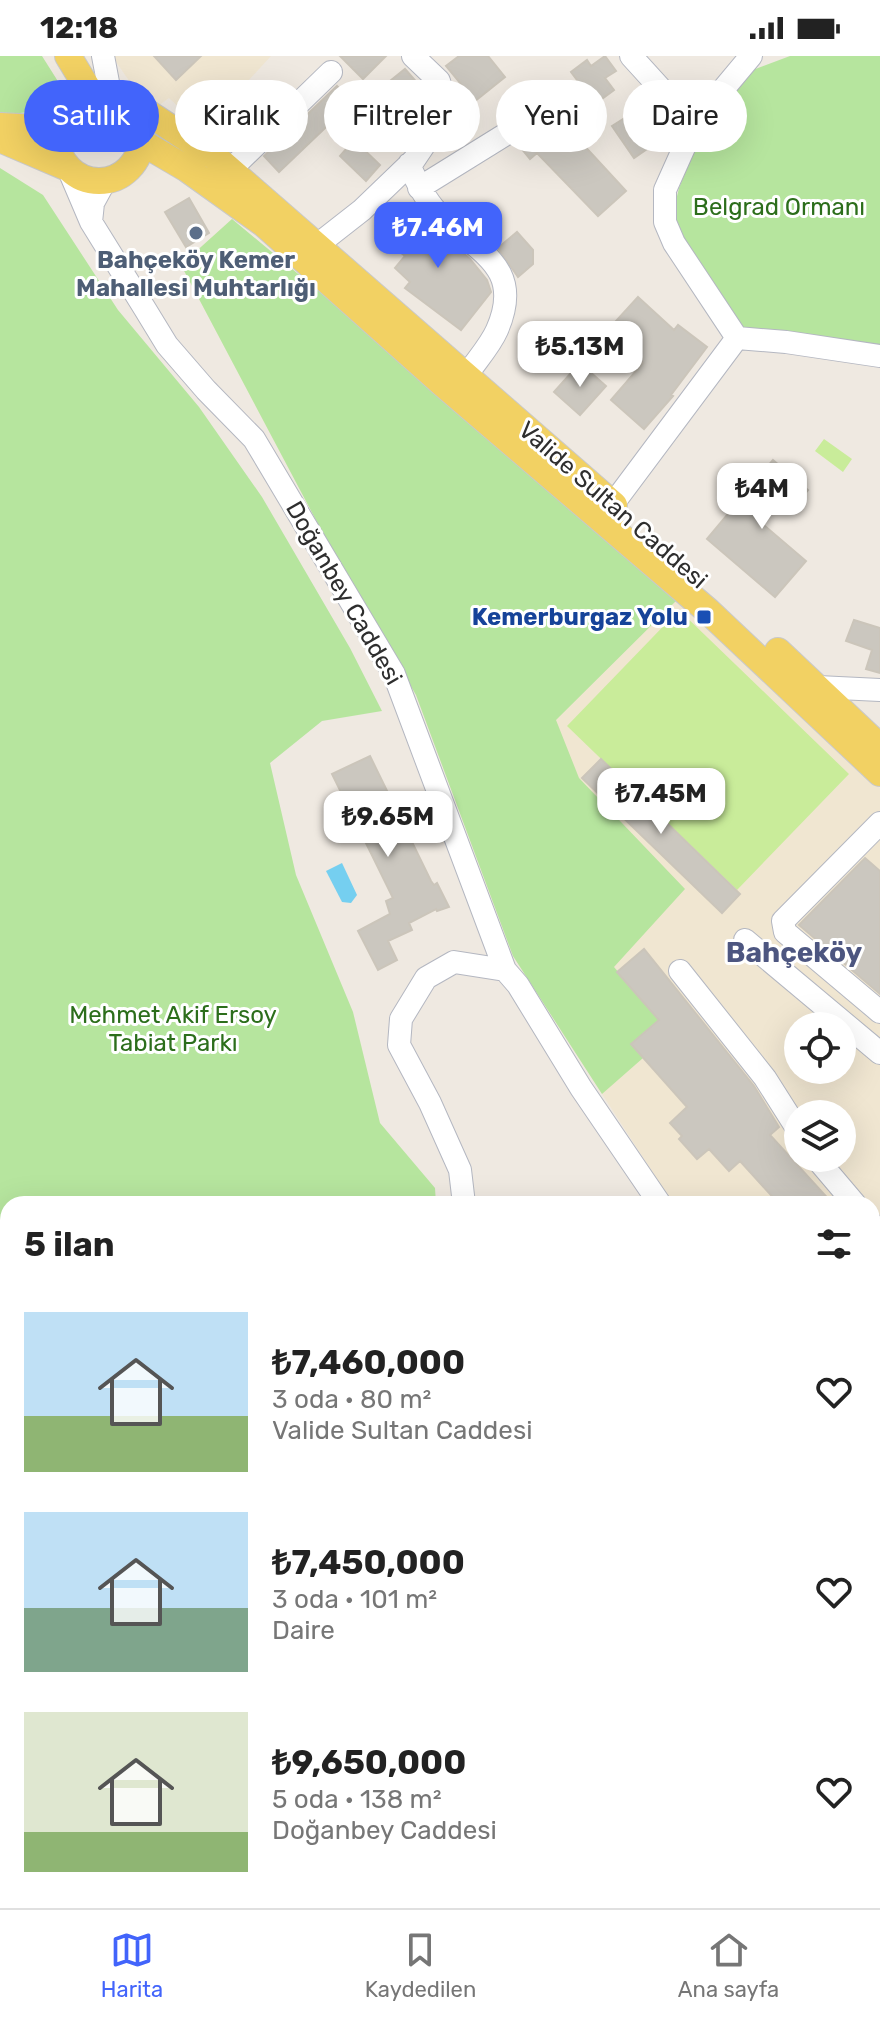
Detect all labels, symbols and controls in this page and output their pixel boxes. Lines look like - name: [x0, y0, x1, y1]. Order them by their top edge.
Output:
- text: 12:18: [40, 10, 118, 46]
- chip: Satılık: [24, 80, 159, 152]
- chip: Kiralık: [175, 80, 308, 152]
- chip: Filtreler: [324, 80, 480, 152]
- chip: Yeni: [496, 80, 607, 152]
- chip: Daire: [623, 80, 747, 152]
- park label: Belgrad Ormanı: [693, 193, 865, 221]
- pin: ₺7.46M: [373, 202, 503, 270]
- text: ₺7.46M: [392, 212, 484, 243]
- marker: Bahçeköy Kemer Mahallesi Muhtarlığı: [187, 224, 205, 242]
- place label: Bahçeköy Kemer Mahallesi Muhtarlığı: [76, 246, 316, 302]
- pin: ₺5.13M: [515, 321, 645, 389]
- text: ₺5.13M: [536, 331, 624, 362]
- street label: Valide Sultan Caddesi: [513, 416, 713, 594]
- pin: ₺4M: [723, 463, 801, 531]
- text: ₺4M: [735, 473, 789, 504]
- street label: Doğanbey Caddesi: [280, 496, 408, 690]
- place label: Kemerburgaz Yolu: [472, 603, 688, 631]
- marker: Kemerburgaz Yolu: [695, 608, 713, 626]
- pin: ₺7.45M: [596, 768, 726, 836]
- text: ₺7.45M: [615, 778, 707, 809]
- pin: ₺9.65M: [323, 791, 453, 859]
- text: ₺9.65M: [342, 801, 434, 832]
- district label: Bahçeköy: [726, 936, 863, 969]
- park label: Mehmet Akif Ersoy Tabiat Parkı: [69, 1001, 277, 1057]
- map controls: [784, 1012, 856, 1172]
- button: locate: [784, 1012, 856, 1084]
- button: layers: [784, 1100, 856, 1172]
- icon: filters: [812, 1222, 856, 1266]
- text: 5 ilan: [24, 1224, 115, 1265]
- text: ₺7,460,000: [272, 1342, 465, 1383]
- icon: home: [88, 1344, 184, 1440]
- icon: heart: [812, 1370, 856, 1414]
- text: 3 oda · 80 m²: [272, 1384, 431, 1415]
- text: Valide Sultan Caddesi: [272, 1415, 532, 1446]
- text: ₺7,450,000: [272, 1542, 465, 1583]
- icon: home: [88, 1544, 184, 1640]
- icon: heart: [812, 1570, 856, 1614]
- text: 3 oda · 101 m²: [272, 1584, 437, 1615]
- text: Daire: [272, 1615, 335, 1646]
- text: ₺9,650,000: [272, 1742, 466, 1783]
- icon: home: [88, 1744, 184, 1840]
- icon: heart: [812, 1770, 856, 1814]
- text: 5 oda · 138 m²: [272, 1784, 442, 1815]
- text: Doğanbey Caddesi: [272, 1815, 497, 1846]
- tab: Harita: [101, 1928, 163, 2003]
- tab: Kaydedilen: [365, 1928, 476, 2003]
- tab: Ana sayfa: [678, 1928, 779, 2003]

